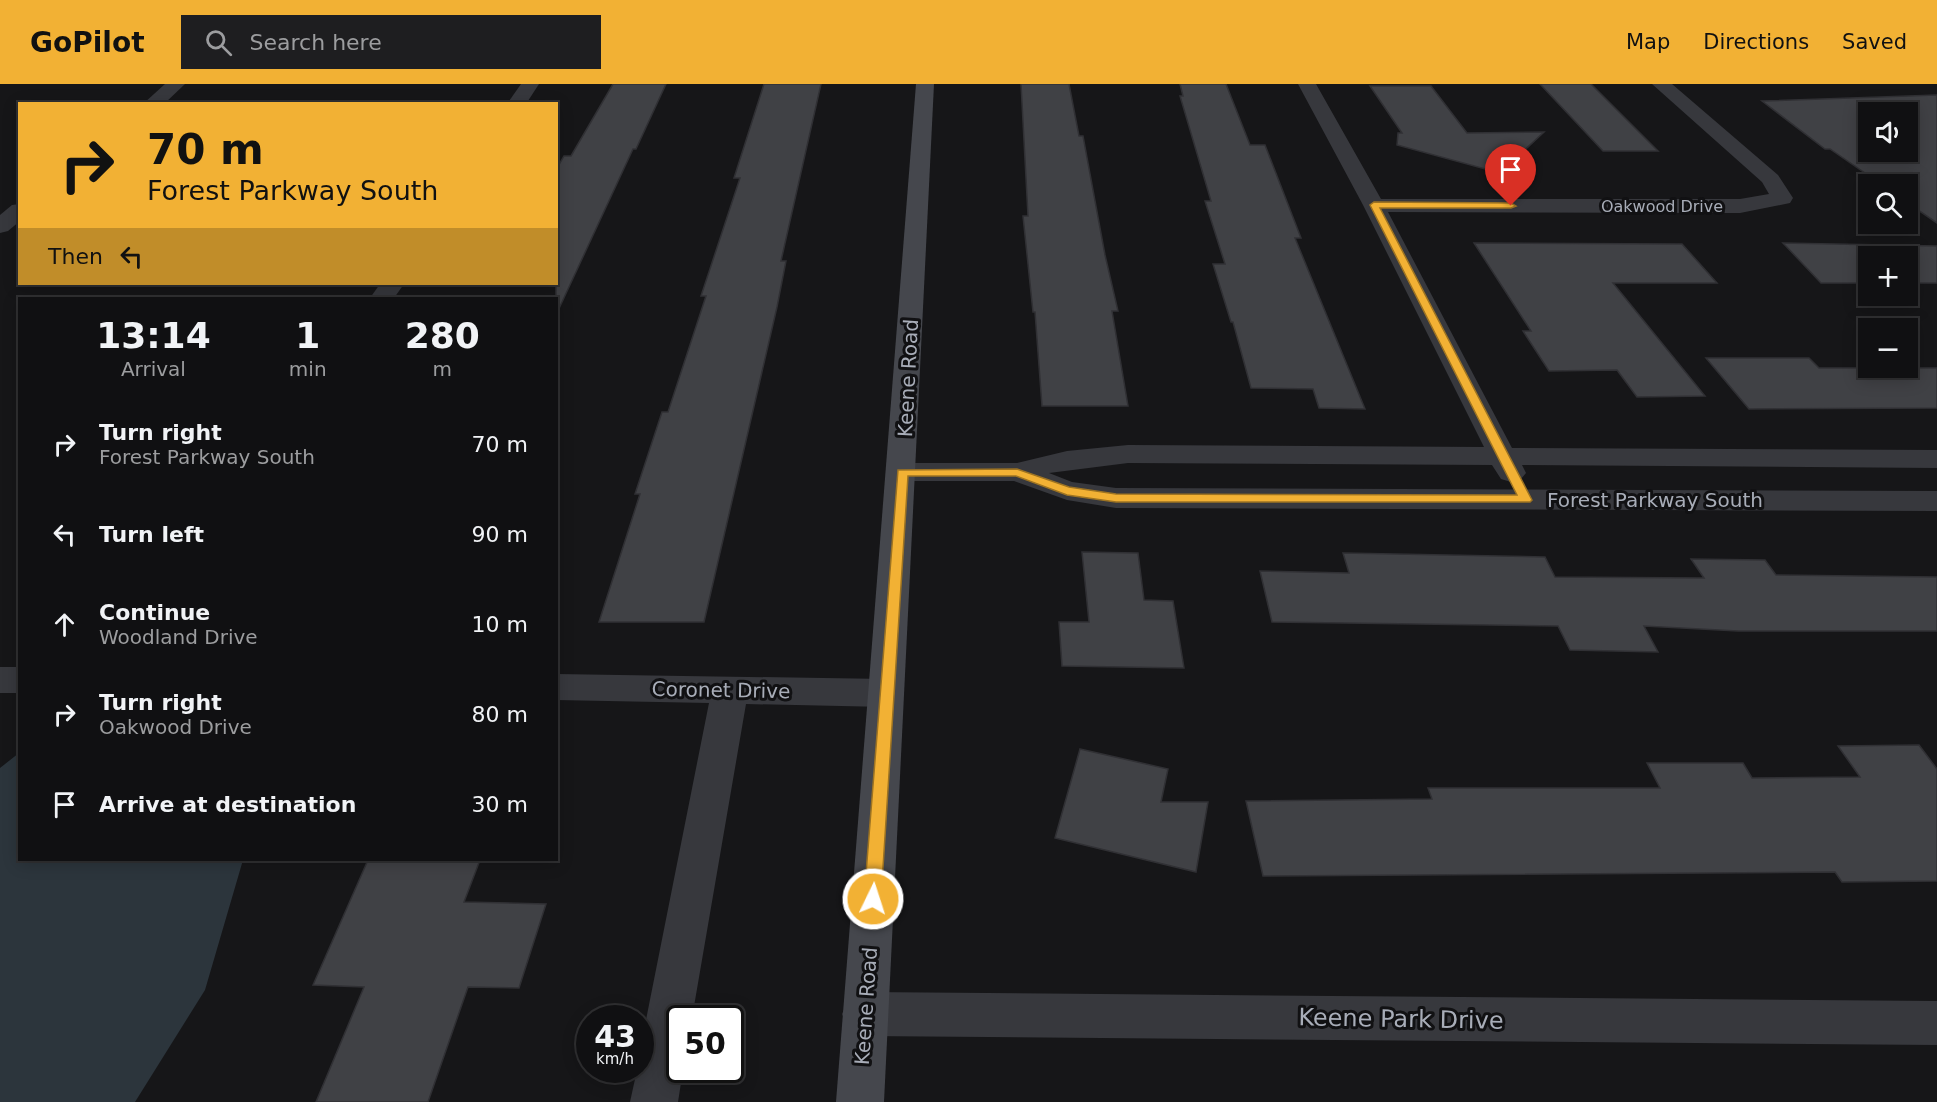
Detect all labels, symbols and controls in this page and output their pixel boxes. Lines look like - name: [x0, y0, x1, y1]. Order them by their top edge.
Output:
- search box: [181, 15, 601, 69]
- text: GoPilot: [30, 26, 145, 59]
- icon: search: [202, 26, 235, 59]
- text: Search here: [250, 30, 382, 55]
- text: Map: [1626, 30, 1670, 54]
- text: Directions: [1703, 30, 1809, 54]
- text: Saved: [1842, 30, 1907, 54]
- map controls: [1858, 102, 1918, 378]
- button: sound: [1858, 102, 1918, 162]
- text: 70 m: [147, 125, 264, 174]
- icon: right: [48, 126, 126, 204]
- pin: [1485, 144, 1536, 206]
- icon: arrive: [1494, 153, 1527, 186]
- button: search: [1858, 174, 1918, 234]
- text: Forest Parkway South: [147, 175, 438, 206]
- street label: Oakwood Drive: [1601, 197, 1723, 216]
- icon: left: [115, 240, 148, 273]
- text: Then: [48, 244, 103, 269]
- button: +: [1858, 246, 1918, 306]
- text: 13:14: [96, 315, 211, 356]
- text: 1: [295, 315, 320, 356]
- text: 280: [405, 315, 480, 356]
- street label: Keene Road: [893, 318, 923, 438]
- button: −: [1858, 318, 1918, 378]
- text: Arrival: [121, 357, 186, 381]
- text: min: [289, 357, 327, 381]
- text: m: [433, 357, 452, 381]
- text: Turn right: [99, 420, 222, 445]
- icon: right: [48, 428, 81, 461]
- text: 70 m: [472, 432, 528, 457]
- text: Forest Parkway South: [99, 445, 315, 469]
- street label: Forest Parkway South: [1547, 488, 1763, 512]
- icon: left: [48, 518, 81, 551]
- text: Turn left: [99, 522, 204, 547]
- text: 90 m: [472, 522, 528, 547]
- text: Continue: [99, 600, 210, 625]
- icon: ahead: [48, 608, 81, 641]
- text: 10 m: [472, 612, 528, 637]
- text: Woodland Drive: [99, 625, 258, 649]
- street label: Coronet Drive: [651, 677, 791, 703]
- text: Turn right: [99, 690, 222, 715]
- icon: right: [48, 698, 81, 731]
- text: 80 m: [472, 702, 528, 727]
- text: Oakwood Drive: [99, 715, 252, 739]
- icon: arrive: [48, 788, 81, 821]
- text: Arrive at destination: [99, 792, 356, 817]
- text: 30 m: [472, 792, 528, 817]
- position arrow: [841, 867, 905, 931]
- street label: Keene Road: [850, 946, 882, 1066]
- street label: Keene Park Drive: [1298, 1003, 1504, 1035]
- speed limit sign: 50: [666, 1005, 744, 1083]
- text: 43: [594, 1019, 636, 1054]
- text: km/h: [596, 1050, 634, 1068]

